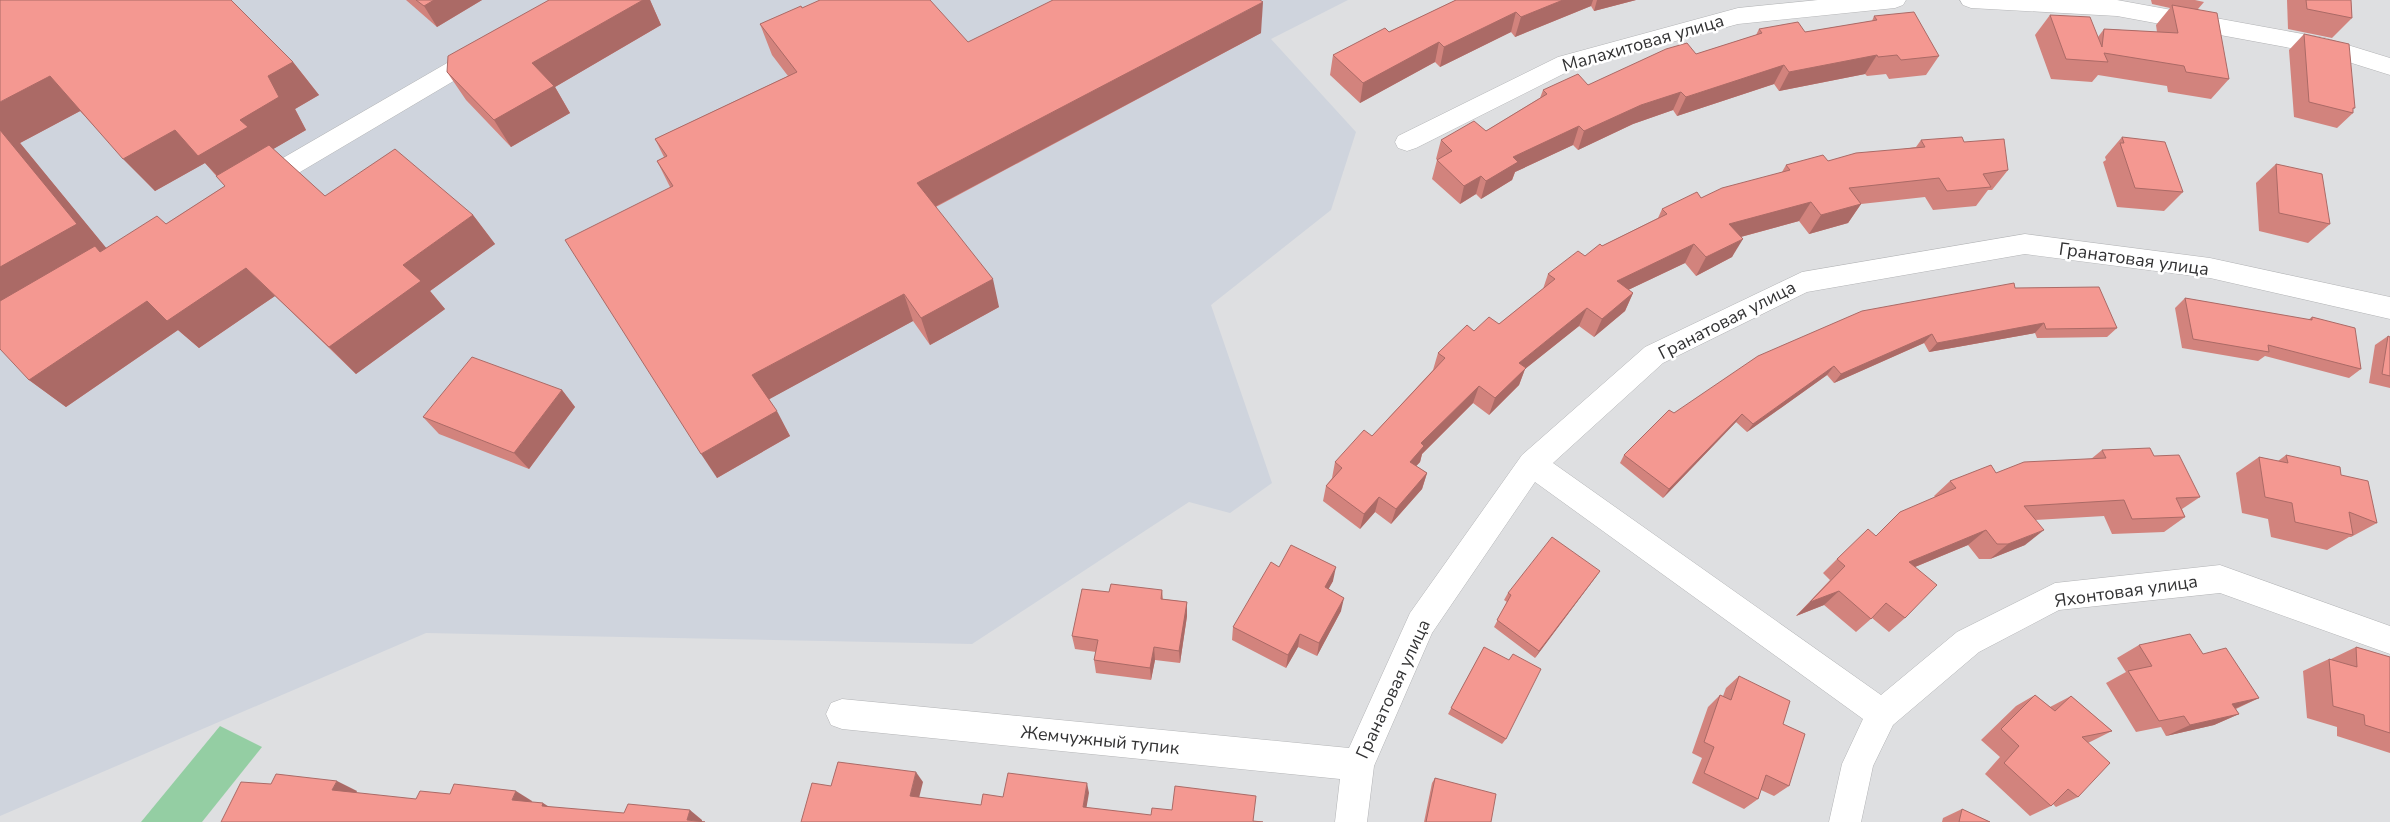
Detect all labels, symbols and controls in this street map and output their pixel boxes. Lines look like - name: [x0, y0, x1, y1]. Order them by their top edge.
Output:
- street label: Малахитовая улица: [1559, 8, 1727, 78]
- street label: Гранатовая улица: [2057, 237, 2211, 281]
- street label: Гранатовая улица: [1654, 275, 1800, 365]
- street label: Яхонтовая улица: [2053, 569, 2199, 613]
- street label: Гранатовая улица: [1350, 615, 1436, 763]
- street label: Жемчужный тупик: [1020, 720, 1181, 760]

